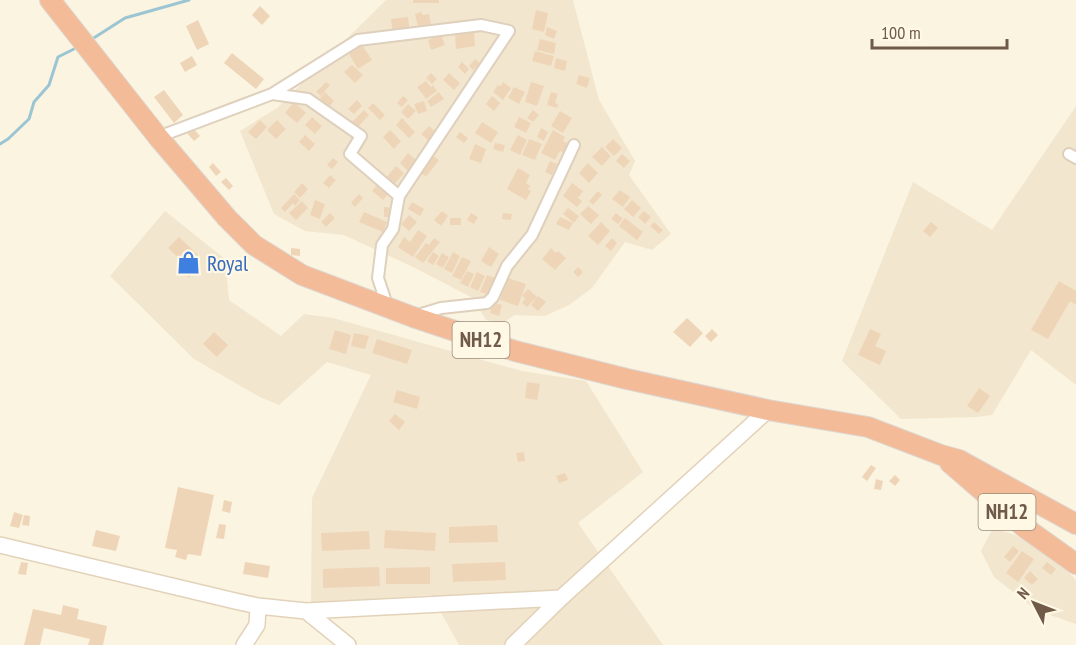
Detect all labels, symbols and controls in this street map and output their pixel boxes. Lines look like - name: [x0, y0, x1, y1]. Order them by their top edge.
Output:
- scale bar: [872, 12, 1007, 50]
- text: 100 m: [881, 21, 921, 44]
- place label: Royal: [207, 249, 249, 277]
- shop icon: Royal: [176, 250, 202, 276]
- road number: NH12: [452, 322, 510, 358]
- road number: NH12: [978, 494, 1036, 530]
- north arrow: [1004, 573, 1064, 633]
- text: N: [1013, 583, 1033, 603]

